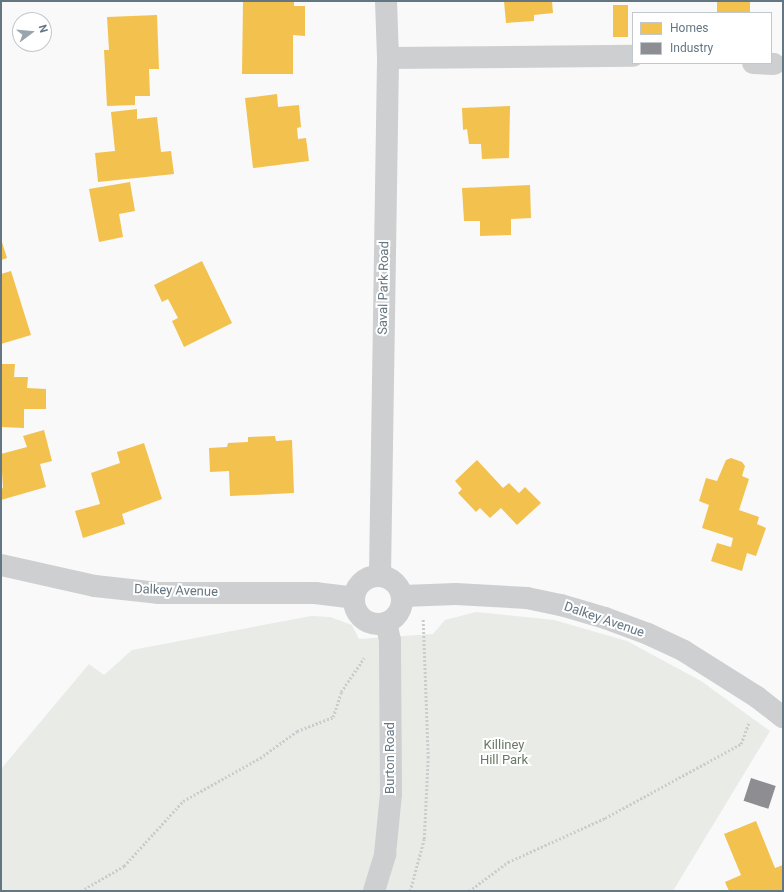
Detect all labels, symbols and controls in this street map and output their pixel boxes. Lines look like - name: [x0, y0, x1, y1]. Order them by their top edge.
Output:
- north arrow: [12, 12, 52, 52]
- legend: [632, 12, 772, 64]
- text: Homes: [670, 21, 708, 35]
- text: N: [36, 23, 50, 34]
- text: Industry: [670, 41, 713, 55]
- street label: Saval Park Road: [375, 241, 393, 335]
- street label: Dalkey Avenue: [134, 582, 218, 600]
- street label: Dalkey Avenue: [562, 599, 646, 641]
- street label: Burton Road: [382, 722, 398, 794]
- park label: Killiney Hill Park: [480, 738, 528, 769]

